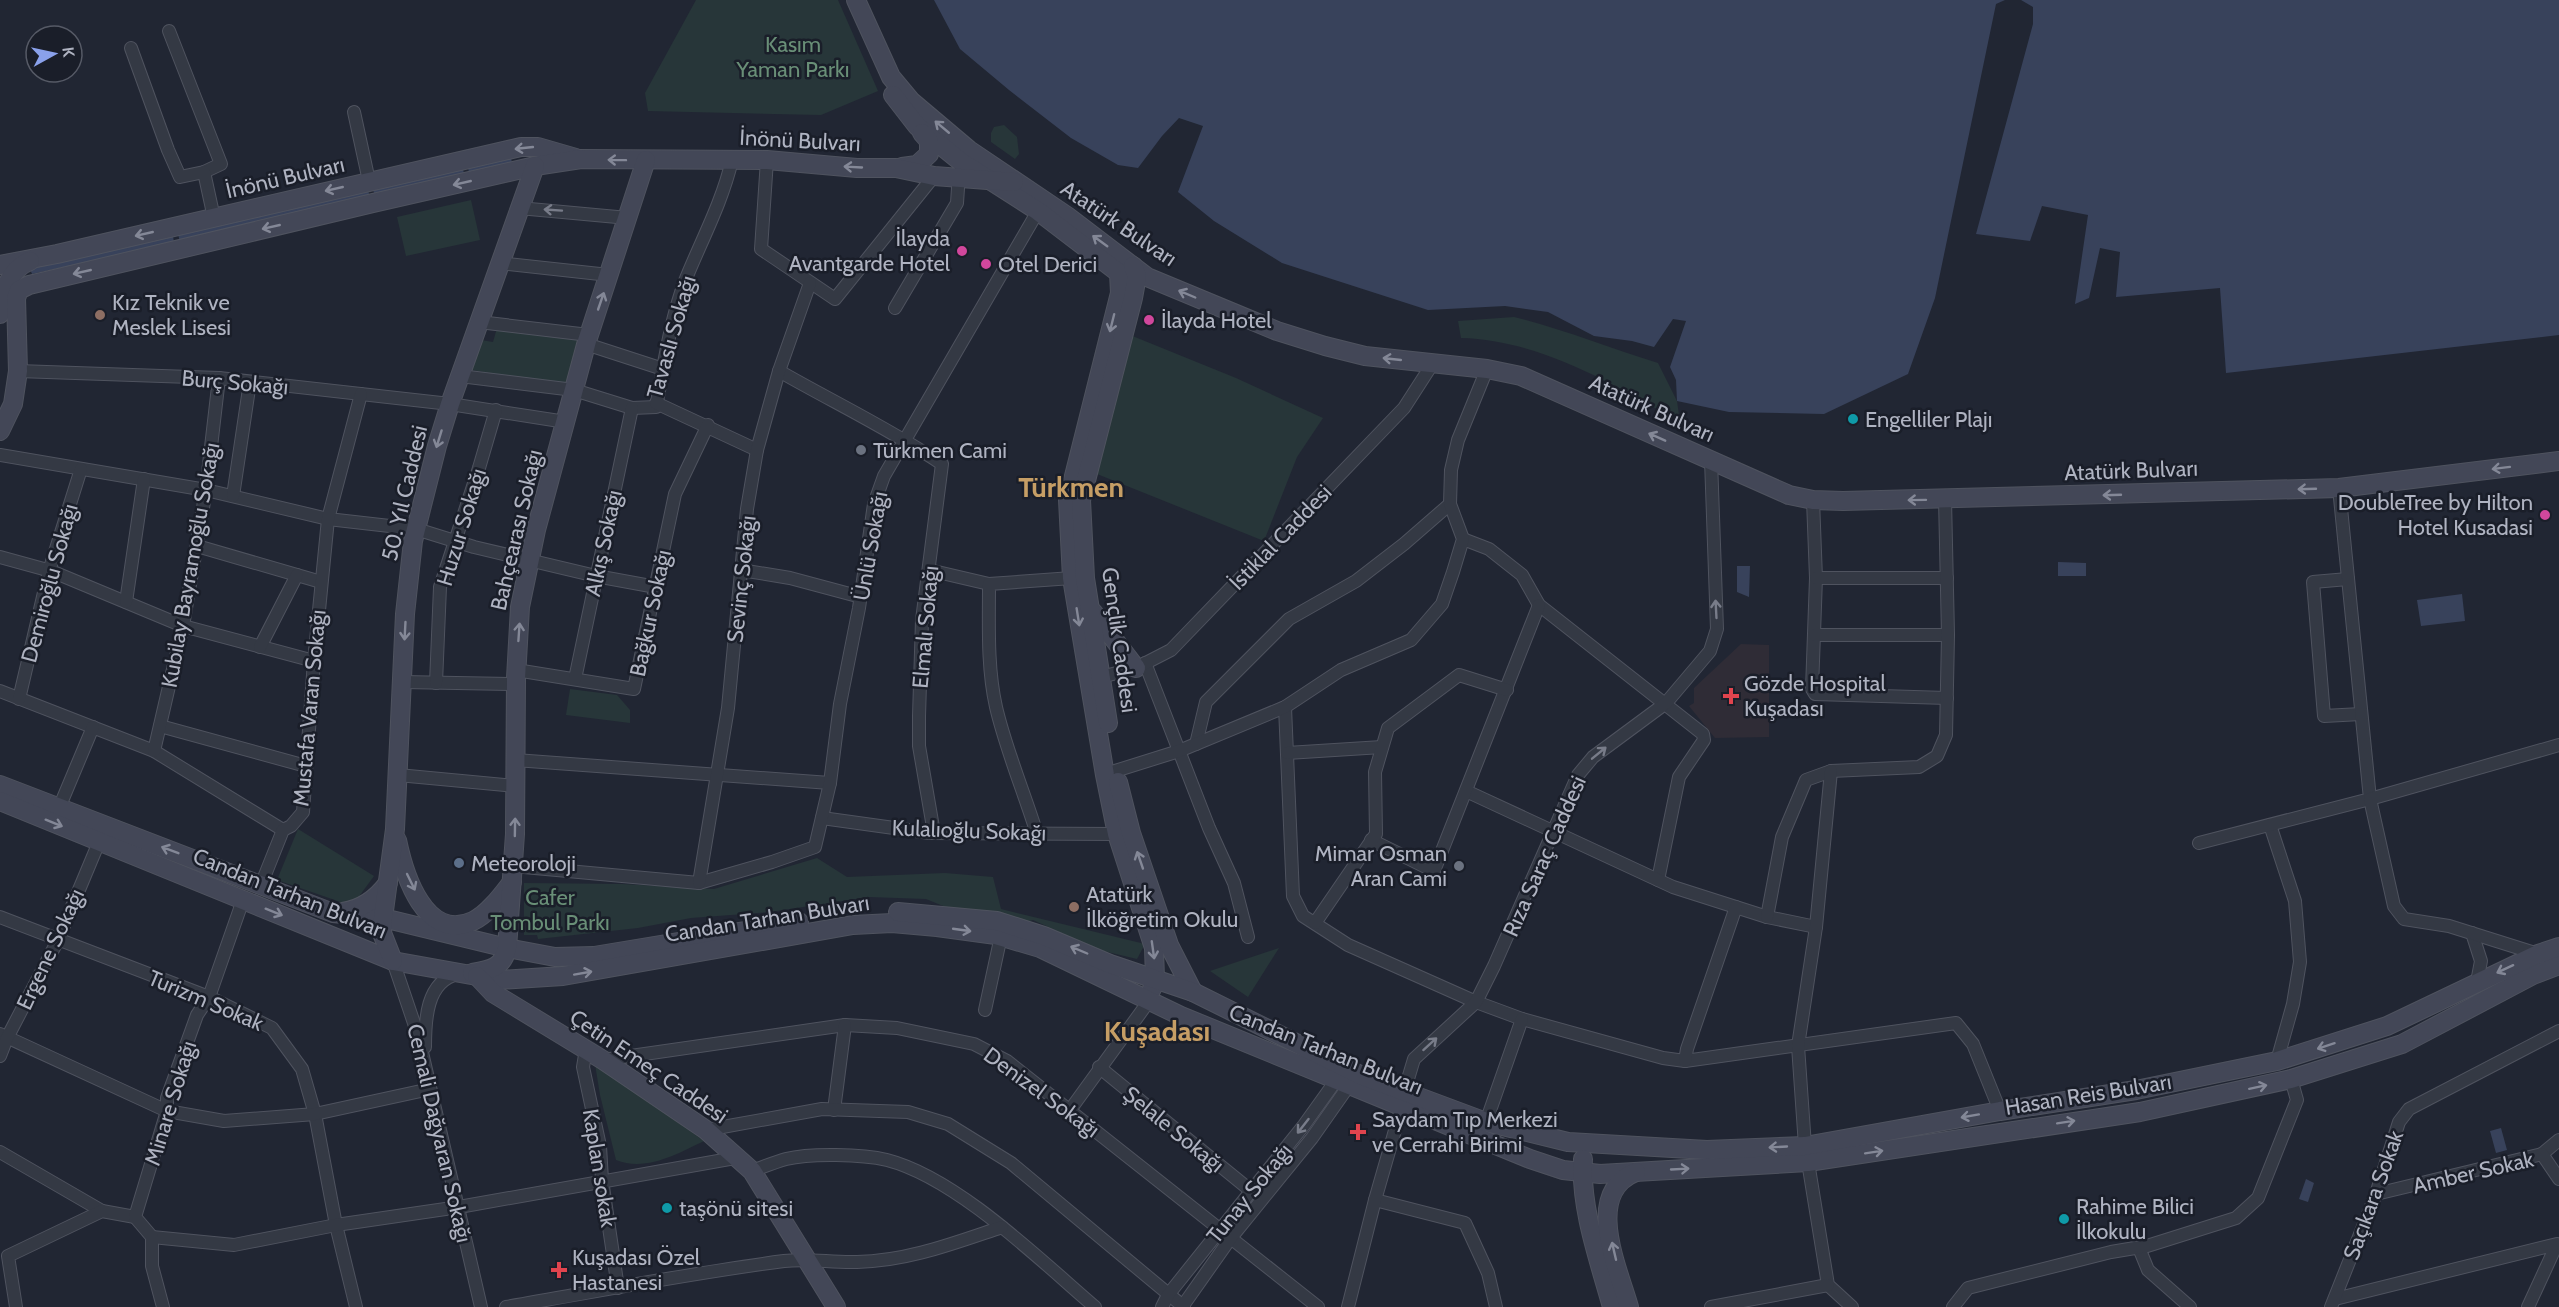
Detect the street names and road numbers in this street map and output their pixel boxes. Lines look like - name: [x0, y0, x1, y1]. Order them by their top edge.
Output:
- street label: İnönü Bulvarı: [739, 124, 861, 157]
- street label: İnönü Bulvarı: [223, 151, 347, 204]
- street label: Atatürk Bulvarı: [1056, 175, 1182, 272]
- street label: Tavaslı Sokağı: [641, 273, 702, 402]
- street label: Burç Sokağı: [180, 364, 289, 401]
- street label: Atatürk Bulvarı: [1585, 369, 1718, 448]
- street label: 50. Yıl Caddesi: [376, 423, 433, 563]
- street label: Kubilay Bayramoğlu Sokağı: [156, 440, 225, 690]
- street label: Bahçearası Sokağı: [485, 447, 548, 613]
- street label: Atatürk Bulvarı: [2064, 455, 2198, 486]
- street label: Huzur Sokağı: [431, 465, 492, 589]
- street label: İstiklal Caddesi: [1223, 479, 1337, 596]
- street label: Alkış Sokağı: [579, 487, 628, 599]
- street label: Ünlü Sokağı: [848, 489, 893, 603]
- street label: Demiroğlu Sokağı: [15, 501, 84, 666]
- street label: Sevinç Sokağı: [721, 514, 762, 644]
- street label: Bağkur Sokağı: [624, 547, 677, 679]
- street label: Elmalı Sokağı: [907, 565, 944, 689]
- street label: Gençlik Caddesi: [1096, 566, 1143, 714]
- street label: Mustafa Varan Sokağı: [287, 609, 332, 808]
- street label: Rıza Saraç Caddesi: [1497, 772, 1592, 941]
- street label: Kulalıoğlu Sokağı: [891, 814, 1047, 847]
- street label: Candan Tarhan Bulvarı: [189, 842, 391, 945]
- street label: Ergene Sokağı: [11, 884, 90, 1014]
- street label: Candan Tarhan Bulvarı: [663, 889, 871, 948]
- street label: Turizm Sokak: [144, 964, 268, 1037]
- street label: Candan Tarhan Bulvarı: [1225, 998, 1427, 1101]
- street label: Çetin Emeç Caddesi: [565, 1004, 733, 1129]
- street label: Cemali Dağyaran Sokağı: [401, 1021, 478, 1245]
- street label: Minare Sokağı: [139, 1038, 202, 1169]
- street label: Denizel Sokağı: [979, 1041, 1105, 1143]
- street label: Hasan Reis Bulvarı: [2003, 1068, 2173, 1121]
- street label: Şelale Sokağı: [1118, 1080, 1230, 1178]
- street label: Kaplan sokak: [577, 1107, 622, 1229]
- street label: Saçıkara Sokak: [2338, 1127, 2409, 1264]
- street label: Tunay Sokağı: [1201, 1138, 1298, 1249]
- street label: Amber Sokak: [2410, 1145, 2536, 1200]

